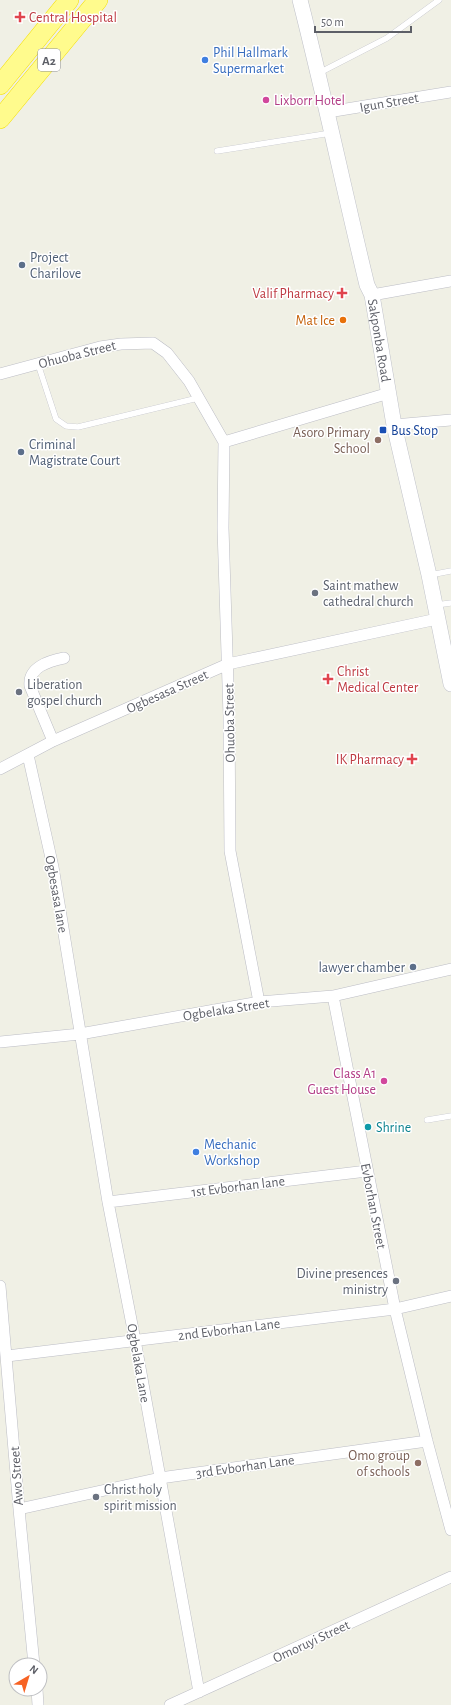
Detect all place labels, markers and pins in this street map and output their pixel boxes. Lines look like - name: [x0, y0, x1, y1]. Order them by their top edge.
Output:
- marker: Central Hospital: [14, 11, 26, 23]
- place label: Central Hospital: [29, 11, 117, 25]
- place label: Phil Hallmark Supermarket: [213, 46, 288, 76]
- marker: Phil Hallmark Supermarket: [200, 55, 210, 65]
- place label: Lixborr Hotel: [274, 94, 345, 108]
- marker: Lixborr Hotel: [261, 95, 271, 105]
- place label: Project Charilove: [30, 251, 81, 281]
- marker: Project Charilove: [17, 260, 27, 270]
- place label: Valif Pharmacy: [253, 287, 334, 301]
- marker: Valif Pharmacy: [337, 288, 347, 298]
- place label: Mat Ice: [296, 314, 335, 328]
- marker: Mat Ice: [338, 315, 348, 325]
- place label: Bus Stop: [391, 424, 438, 438]
- marker: Bus Stop: [378, 425, 388, 435]
- place label: Asoro Primary School: [293, 426, 370, 456]
- marker: Asoro Primary School: [373, 435, 383, 445]
- place label: Criminal Magistrate Court: [29, 438, 121, 468]
- marker: Criminal Magistrate Court: [16, 447, 26, 457]
- place label: Saint mathew cathedral church: [323, 579, 414, 609]
- marker: Saint mathew cathedral church: [310, 588, 320, 598]
- place label: Christ Medical Center: [337, 665, 419, 695]
- marker: Christ Medical Center: [322, 673, 334, 685]
- place label: Liberation gospel church: [27, 678, 102, 708]
- marker: Liberation gospel church: [14, 687, 24, 697]
- place label: IK Pharmacy: [336, 753, 404, 767]
- marker: IK Pharmacy: [407, 754, 417, 764]
- place label: lawyer chamber: [318, 961, 405, 975]
- marker: lawyer chamber: [408, 962, 418, 972]
- place label: Class A1 Guest House: [307, 1067, 376, 1097]
- marker: Class A1 Guest House: [379, 1076, 389, 1086]
- place label: Shrine: [376, 1121, 411, 1135]
- marker: Shrine: [363, 1122, 373, 1132]
- place label: Mechanic Workshop: [204, 1138, 260, 1168]
- marker: Mechanic Workshop: [191, 1147, 201, 1157]
- place label: Divine presences ministry: [296, 1267, 388, 1297]
- marker: Divine presences ministry: [391, 1276, 401, 1286]
- place label: Omo group of schools: [348, 1449, 410, 1479]
- marker: Omo group of schools: [413, 1458, 423, 1468]
- place label: Christ holy spirit mission: [104, 1483, 177, 1513]
- marker: Christ holy spirit mission: [91, 1492, 101, 1502]

